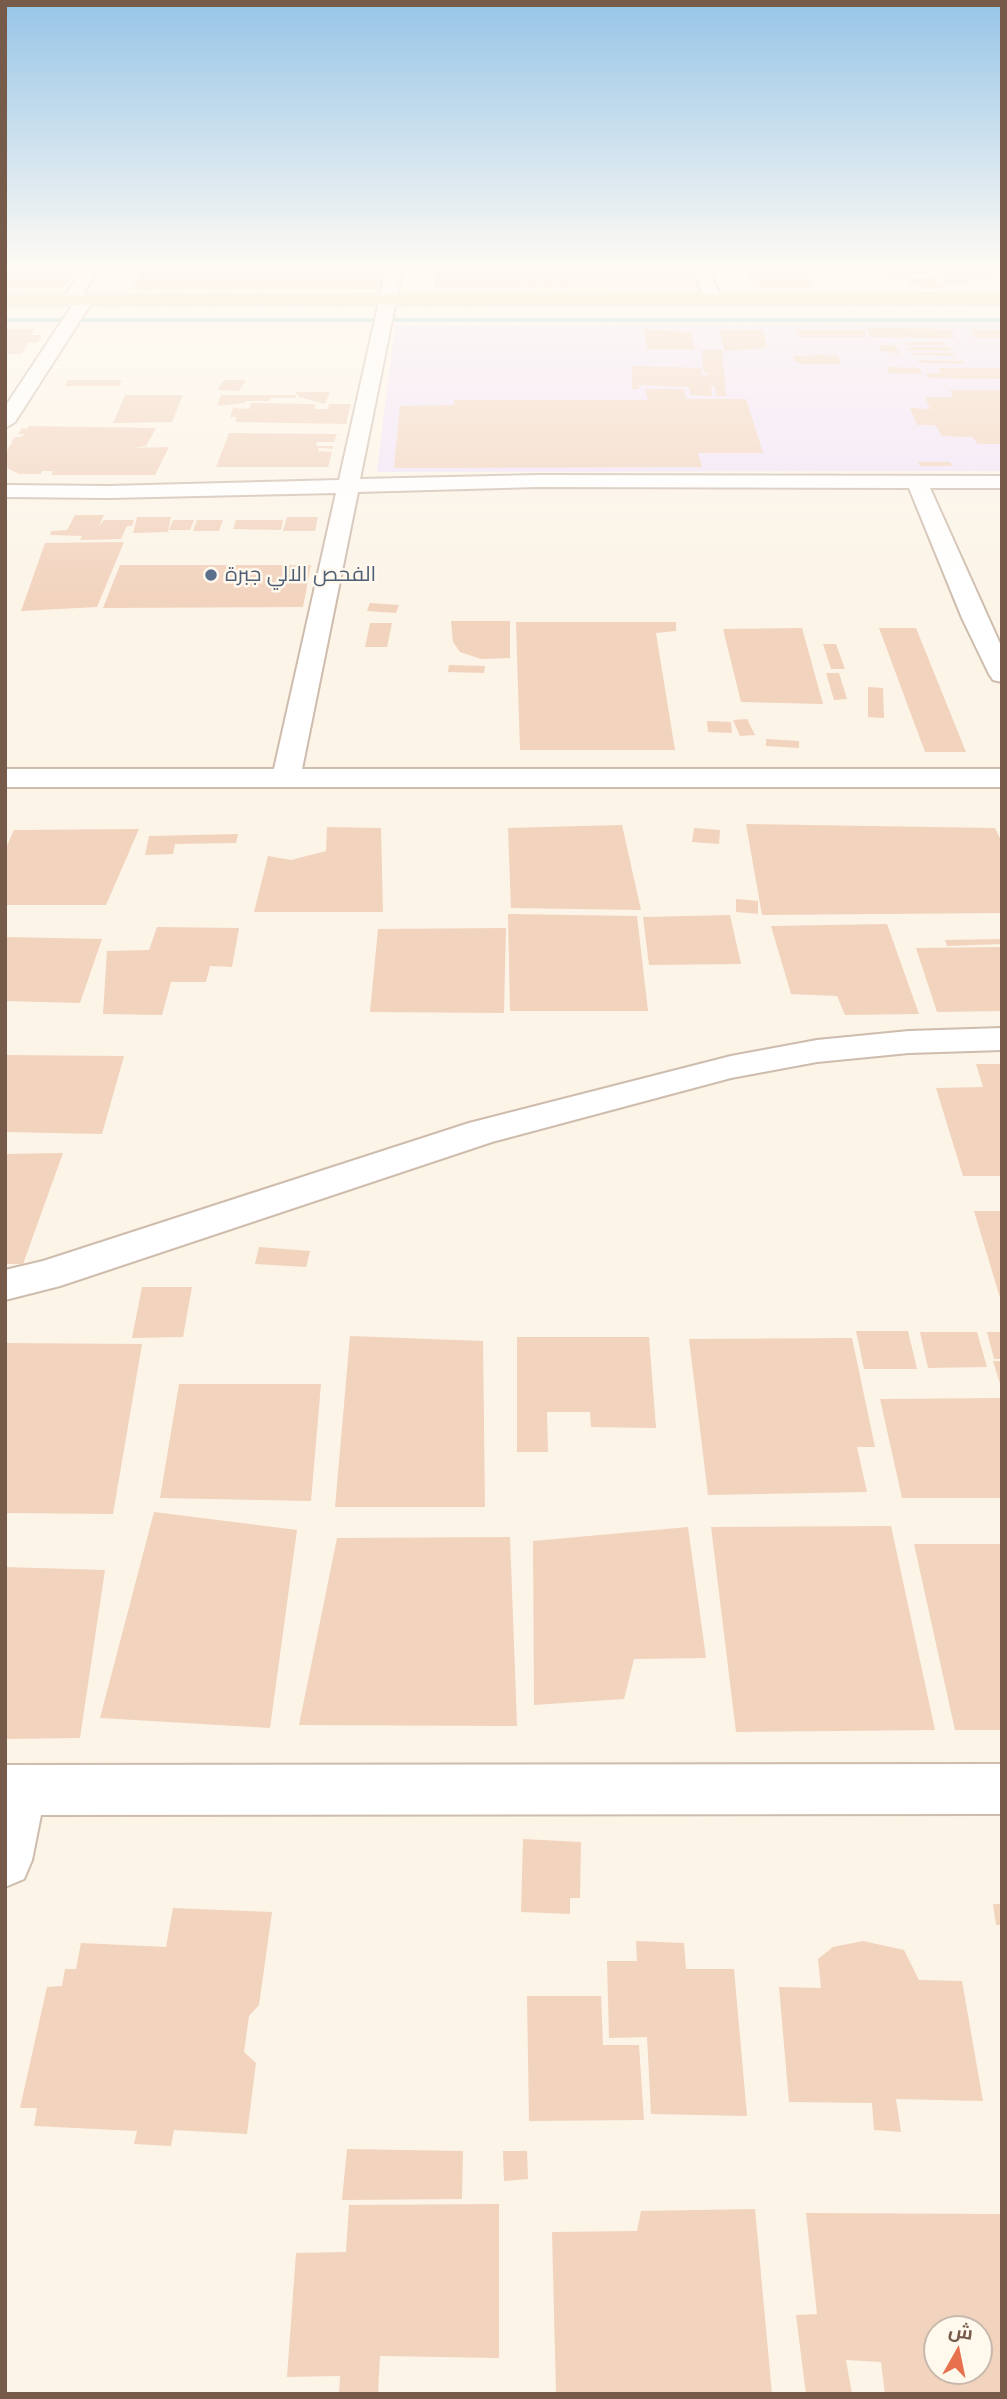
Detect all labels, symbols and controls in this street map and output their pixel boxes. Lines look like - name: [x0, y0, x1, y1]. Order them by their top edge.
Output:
- place label: الفحص الالي جبرة: [225, 562, 376, 588]
- marker: الفحص الالي جبرة: [203, 567, 219, 583]
- north arrow: [923, 2315, 993, 2385]
- text: ش: [947, 2316, 975, 2346]

